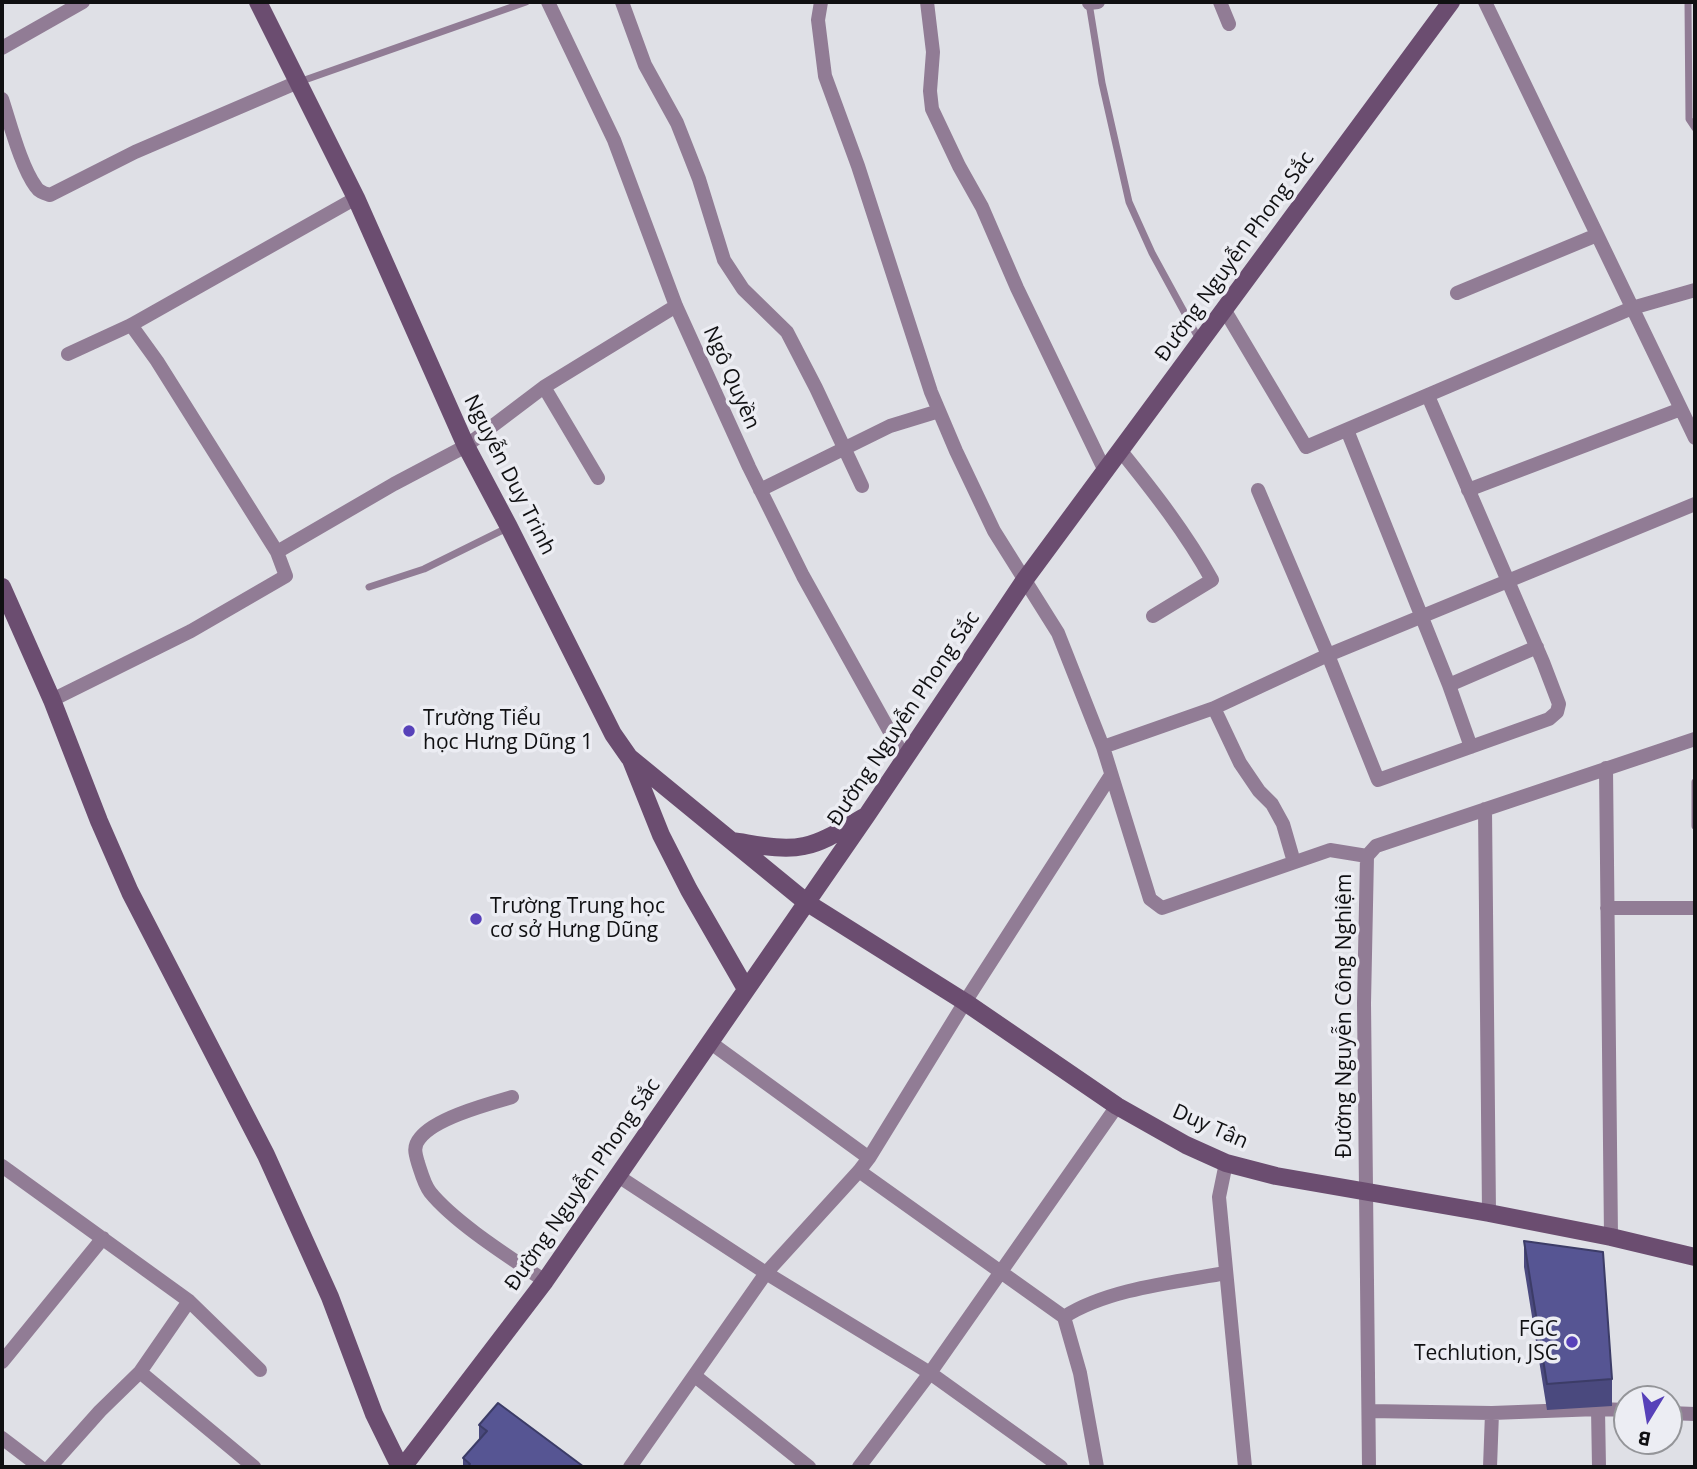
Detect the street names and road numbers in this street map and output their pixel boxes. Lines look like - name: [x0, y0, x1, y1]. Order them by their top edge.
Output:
- street label: Đường Nguyễn Phong Sắc: [1150, 147, 1320, 367]
- street label: Ngô Quyền: [697, 323, 765, 433]
- street label: Nguyễn Duy Trinh: [458, 391, 560, 559]
- street label: Đường Nguyễn Phong Sắc: [823, 607, 985, 831]
- street label: Đường Nguyễn Công Nghiệm: [1332, 874, 1358, 1158]
- street label: Đường Nguyễn Phong Sắc: [500, 1074, 666, 1296]
- street label: Duy Tân: [1168, 1099, 1252, 1155]

